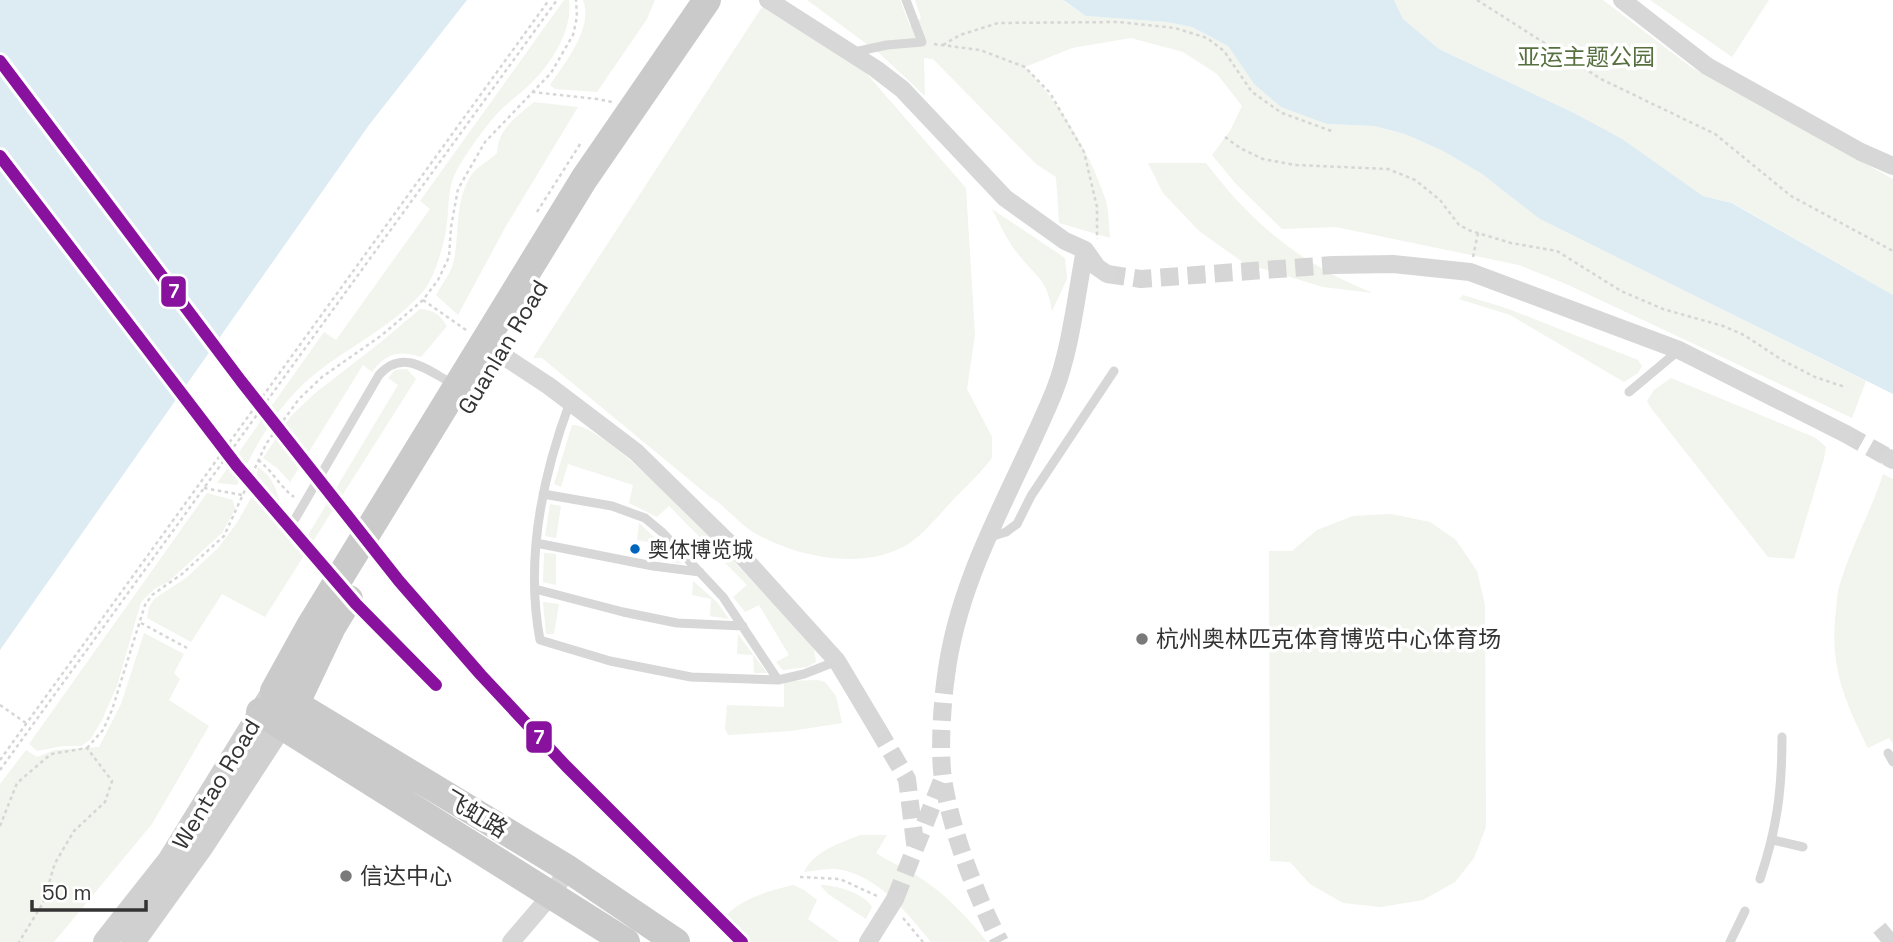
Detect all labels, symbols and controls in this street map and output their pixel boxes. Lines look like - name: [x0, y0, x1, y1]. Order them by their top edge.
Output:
- park label: 亚运主题公园: [1517, 42, 1655, 72]
- street label: Guanlan Road: [451, 274, 555, 420]
- line badge: 7: [160, 275, 187, 308]
- text: 7: [169, 279, 180, 304]
- place label: 奥体博览城: [648, 536, 753, 563]
- marker: 奥体博览城: [628, 542, 642, 556]
- place label: 杭州奥林匹克体育博览中心体育场: [1156, 624, 1501, 654]
- marker: 杭州奥林匹克体育博览中心体育场: [1134, 631, 1150, 647]
- street label: Wentao Road: [165, 713, 267, 855]
- line badge: 7: [525, 720, 553, 754]
- text: 7: [534, 725, 545, 750]
- street label: 飞虹路: [439, 783, 513, 845]
- place label: 信达中心: [360, 861, 452, 891]
- marker: 信达中心: [338, 868, 354, 884]
- scale bar: [32, 869, 145, 913]
- text: 50 m: [42, 879, 92, 906]

